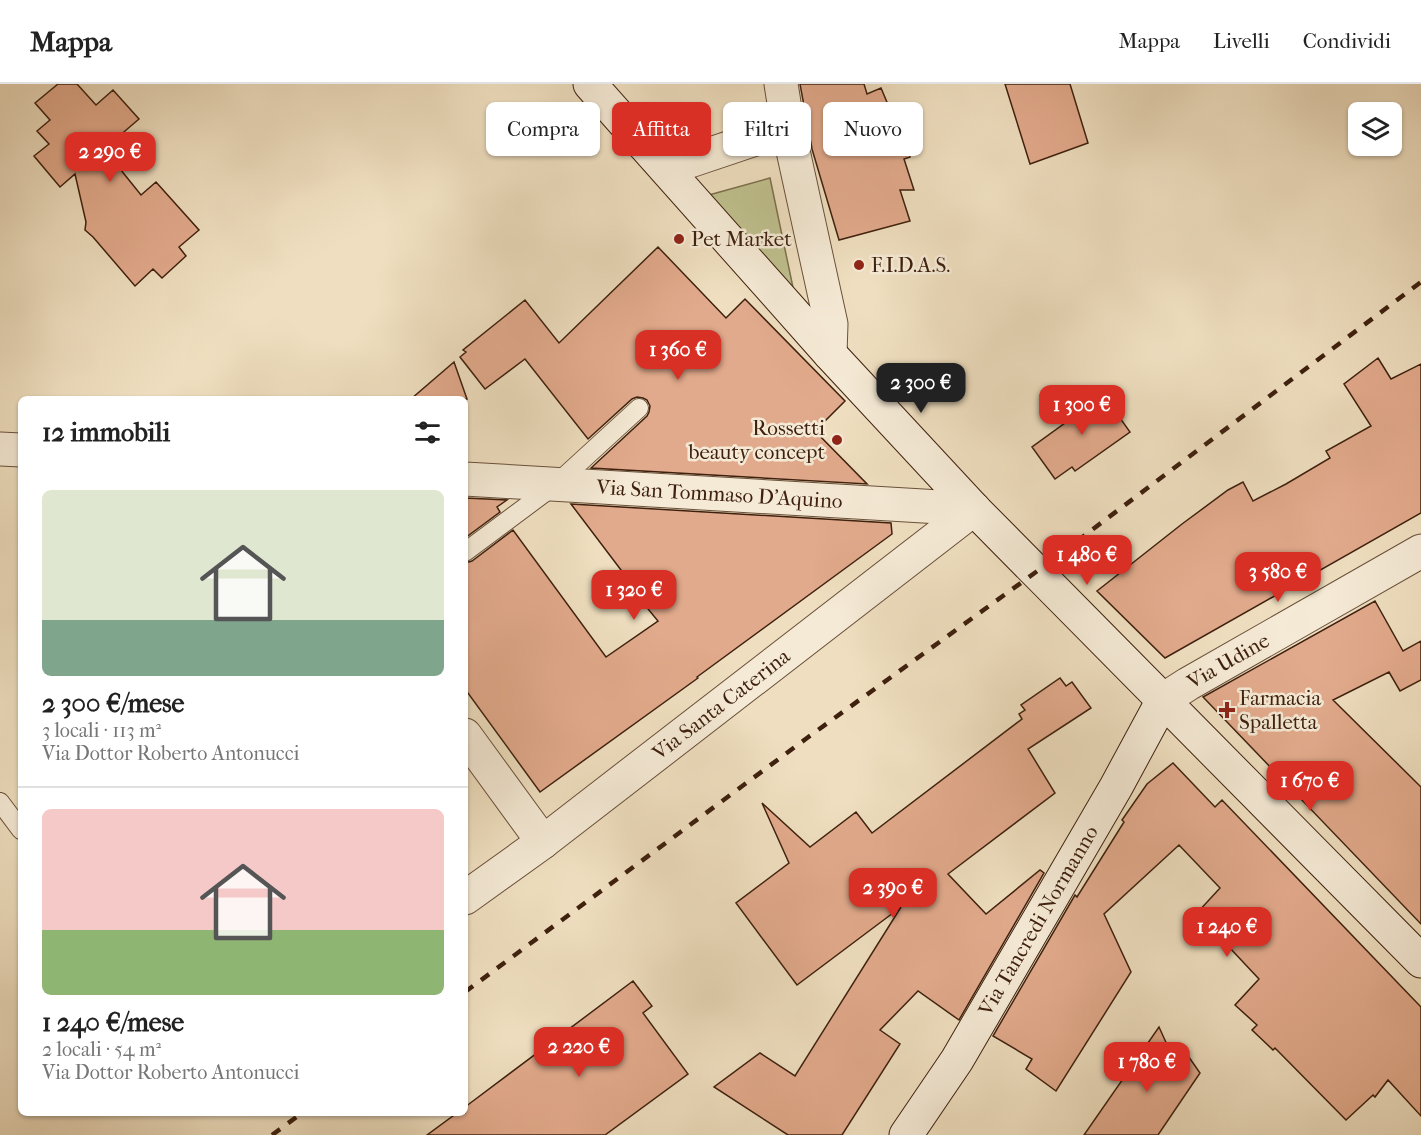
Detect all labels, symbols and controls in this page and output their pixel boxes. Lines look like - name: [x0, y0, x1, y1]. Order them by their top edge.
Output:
- text: Mappa: [30, 25, 112, 58]
- text: Mappa: [1119, 29, 1180, 53]
- text: Livelli: [1213, 29, 1270, 53]
- text: Condividi: [1303, 29, 1391, 53]
- chip: Compra: [486, 102, 600, 156]
- chip: Affitta: [612, 102, 711, 156]
- chip: Filtri: [723, 102, 811, 156]
- chip: Nuovo: [823, 102, 923, 156]
- map controls: [1348, 102, 1402, 156]
- button: layers: [1348, 102, 1402, 156]
- pin: 2 290 €: [55, 132, 165, 183]
- text: 2 290 €: [79, 140, 141, 163]
- place label: Pet Market: [691, 227, 792, 251]
- marker: Pet Market: [672, 232, 686, 246]
- place label: F.I.D.A.S.: [871, 253, 950, 277]
- marker: F.I.D.A.S.: [852, 258, 866, 272]
- pin: 1 360 €: [623, 330, 733, 381]
- text: 1 360 €: [649, 338, 707, 361]
- pin: 2 300 €: [866, 363, 976, 414]
- text: 2 300 €: [890, 371, 952, 394]
- pin: 1 300 €: [1027, 385, 1137, 436]
- text: 1 300 €: [1053, 393, 1111, 416]
- icon: filters: [411, 416, 444, 449]
- place label: Rossetti beauty concept: [688, 416, 825, 464]
- text: 12 immobili: [42, 417, 170, 448]
- marker: Rossetti beauty concept: [830, 433, 844, 447]
- street label: Via San Tommaso D'Aquino: [595, 475, 843, 513]
- icon: home: [189, 529, 297, 637]
- pin: 1 480 €: [1032, 535, 1142, 586]
- text: 1 480 €: [1057, 543, 1117, 566]
- pin: 3 580 €: [1223, 552, 1333, 603]
- text: 3 580 €: [1249, 560, 1307, 583]
- pin: 1 320 €: [579, 570, 689, 621]
- text: 1 320 €: [605, 578, 663, 601]
- street label: Via Udine: [1182, 628, 1273, 694]
- street label: Via Santa Caterina: [647, 644, 795, 766]
- place label: Farmacia Spalletta: [1239, 686, 1321, 734]
- text: 2 300 €/mese: [42, 688, 184, 719]
- marker: Farmacia Spalletta: [1220, 703, 1234, 717]
- text: 3 locali · 113 m²: [42, 719, 161, 742]
- text: Via Dottor Roberto Antonucci: [42, 742, 299, 765]
- pin: 1 670 €: [1255, 761, 1365, 812]
- text: 1 670 €: [1281, 769, 1339, 792]
- street label: Via Tancredi Normanno: [973, 821, 1103, 1021]
- icon: home: [189, 848, 297, 956]
- pin: 2 390 €: [838, 868, 948, 919]
- text: 2 390 €: [863, 876, 923, 899]
- pin: 1 240 €: [1172, 907, 1282, 958]
- text: 1 240 €: [1197, 915, 1257, 938]
- text: 1 240 €/mese: [42, 1007, 184, 1038]
- pin: 2 220 €: [524, 1027, 634, 1078]
- text: 2 220 €: [548, 1035, 610, 1058]
- text: 2 locali · 54 m²: [42, 1038, 161, 1061]
- pin: 1 780 €: [1092, 1042, 1202, 1093]
- text: 1 780 €: [1118, 1050, 1176, 1073]
- text: Via Dottor Roberto Antonucci: [42, 1061, 299, 1084]

